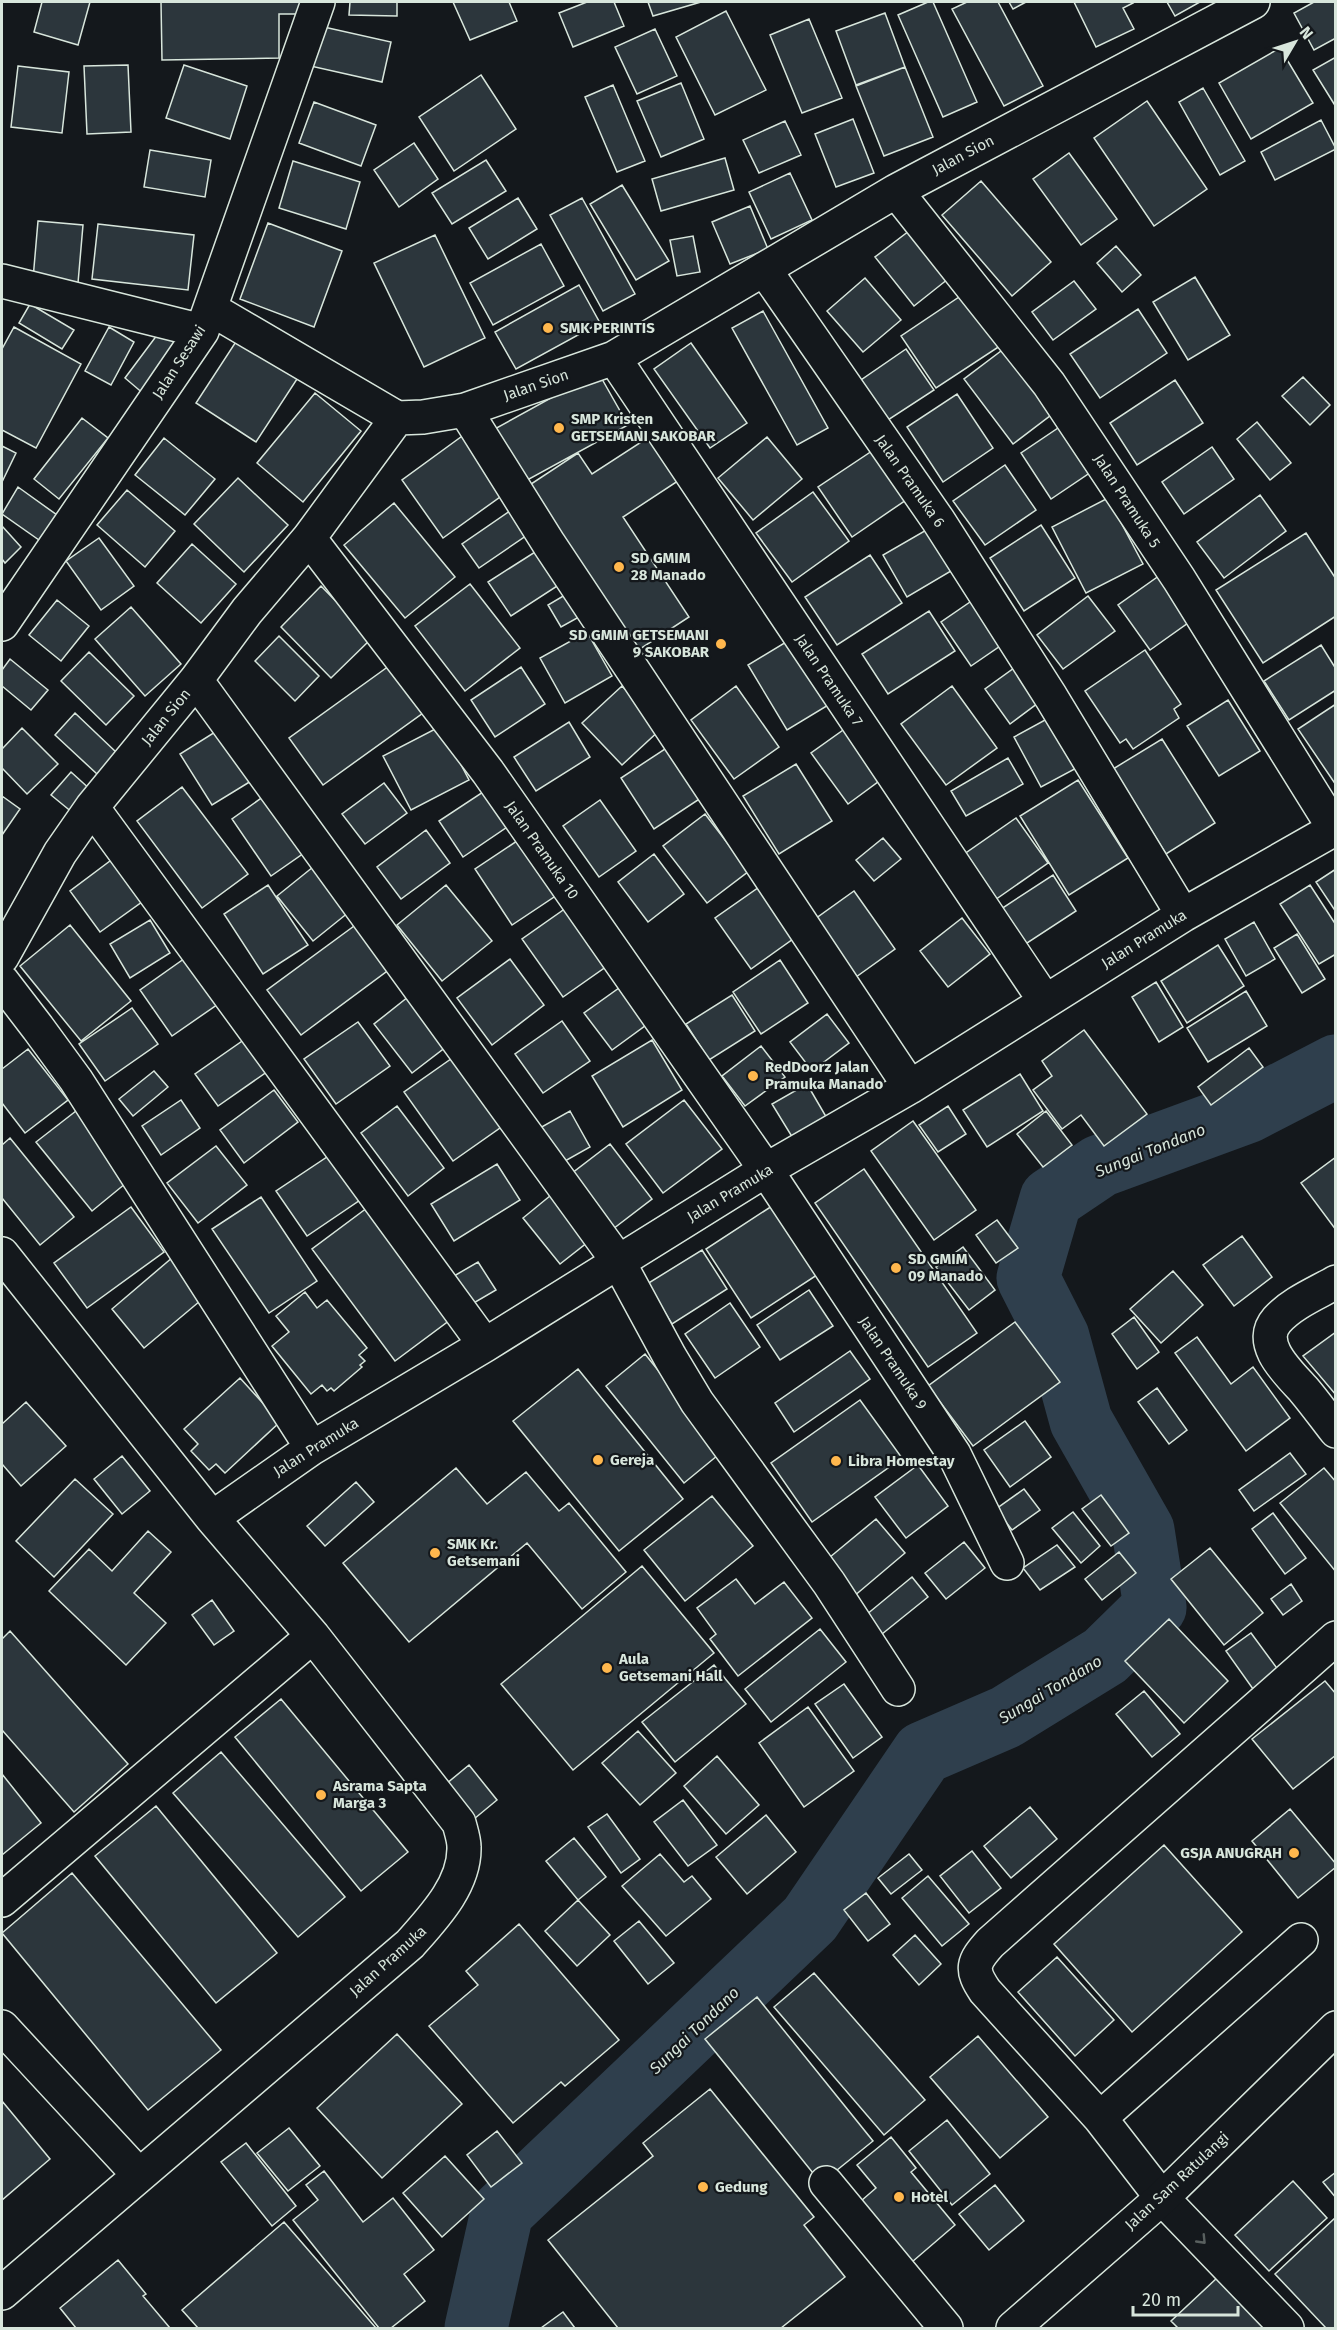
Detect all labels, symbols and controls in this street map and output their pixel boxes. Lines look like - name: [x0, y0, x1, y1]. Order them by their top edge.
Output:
- north arrow: [1265, 12, 1325, 72]
- text: N: [1296, 23, 1317, 43]
- street label: Jalan Sion: [929, 131, 997, 179]
- place label: SMK PERINTIS: [560, 319, 655, 337]
- marker: SMK PERINTIS: [541, 321, 555, 335]
- street label: Jalan Sesawi: [149, 322, 209, 402]
- street label: Jalan Sion: [501, 365, 571, 405]
- place label: SMP Kristen GETSEMANI SAKOBAR: [571, 410, 716, 445]
- marker: SMP Kristen GETSEMANI SAKOBAR: [552, 421, 566, 435]
- street label: Jalan Pramuka 6: [871, 431, 949, 531]
- street label: Jalan Pramuka 5: [1090, 451, 1164, 551]
- place label: SD GMIM 28 Manado: [631, 549, 706, 584]
- marker: SD GMIM 28 Manado: [612, 560, 626, 574]
- place label: SD GMIM GETSEMANI 9 SAKOBAR: [569, 626, 710, 661]
- street label: Jalan Pramuka 7: [791, 630, 867, 730]
- marker: SD GMIM GETSEMANI 9 SAKOBAR: [714, 637, 728, 651]
- street label: Jalan Sion: [138, 685, 194, 749]
- street label: Jalan Pramuka 10: [501, 797, 583, 903]
- street label: Jalan Pramuka: [1098, 906, 1190, 972]
- place label: RedDoorz Jalan Pramuka Manado: [765, 1058, 883, 1093]
- marker: RedDoorz Jalan Pramuka Manado: [746, 1069, 760, 1083]
- water label: Sungai Tondano: [1091, 1120, 1208, 1182]
- street label: Jalan Pramuka: [684, 1160, 776, 1226]
- place label: SD GMIM 09 Manado: [908, 1250, 983, 1285]
- marker: SD GMIM 09 Manado: [889, 1261, 903, 1275]
- street label: Jalan Pramuka 9: [855, 1313, 931, 1413]
- street label: Jalan Pramuka: [270, 1414, 362, 1480]
- place label: Gereja: [610, 1451, 654, 1469]
- place label: Libra Homestay: [848, 1452, 955, 1470]
- marker: Gereja: [591, 1453, 605, 1467]
- marker: Libra Homestay: [829, 1454, 843, 1468]
- place label: SMK Kr. Getsemani: [447, 1535, 520, 1570]
- marker: SMK Kr. Getsemani: [428, 1546, 442, 1560]
- place label: Aula Getsemani Hall: [618, 1650, 723, 1685]
- water label: Sungai Tondano: [994, 1651, 1105, 1728]
- marker: Aula Getsemani Hall: [600, 1661, 614, 1675]
- place label: Asrama Sapta Marga 3: [332, 1777, 427, 1812]
- marker: Asrama Sapta Marga 3: [314, 1788, 328, 1802]
- place label: GSJA ANUGRAH: [1180, 1844, 1282, 1862]
- marker: GSJA ANUGRAH: [1287, 1846, 1301, 1860]
- street label: Jalan Pramuka: [346, 1922, 430, 2000]
- water label: Sungai Tondano: [645, 1983, 743, 2079]
- street label: Jalan Sam Ratulangi: [1121, 2128, 1233, 2234]
- place label: Gedung: [715, 2178, 768, 2196]
- marker: Gedung: [696, 2180, 710, 2194]
- place label: Hotel: [911, 2188, 949, 2206]
- marker: Hotel: [892, 2190, 906, 2204]
- one-way arrow: [1195, 2233, 1206, 2244]
- scale bar: [1133, 2279, 1238, 2317]
- text: 20 m: [1142, 2289, 1181, 2311]

